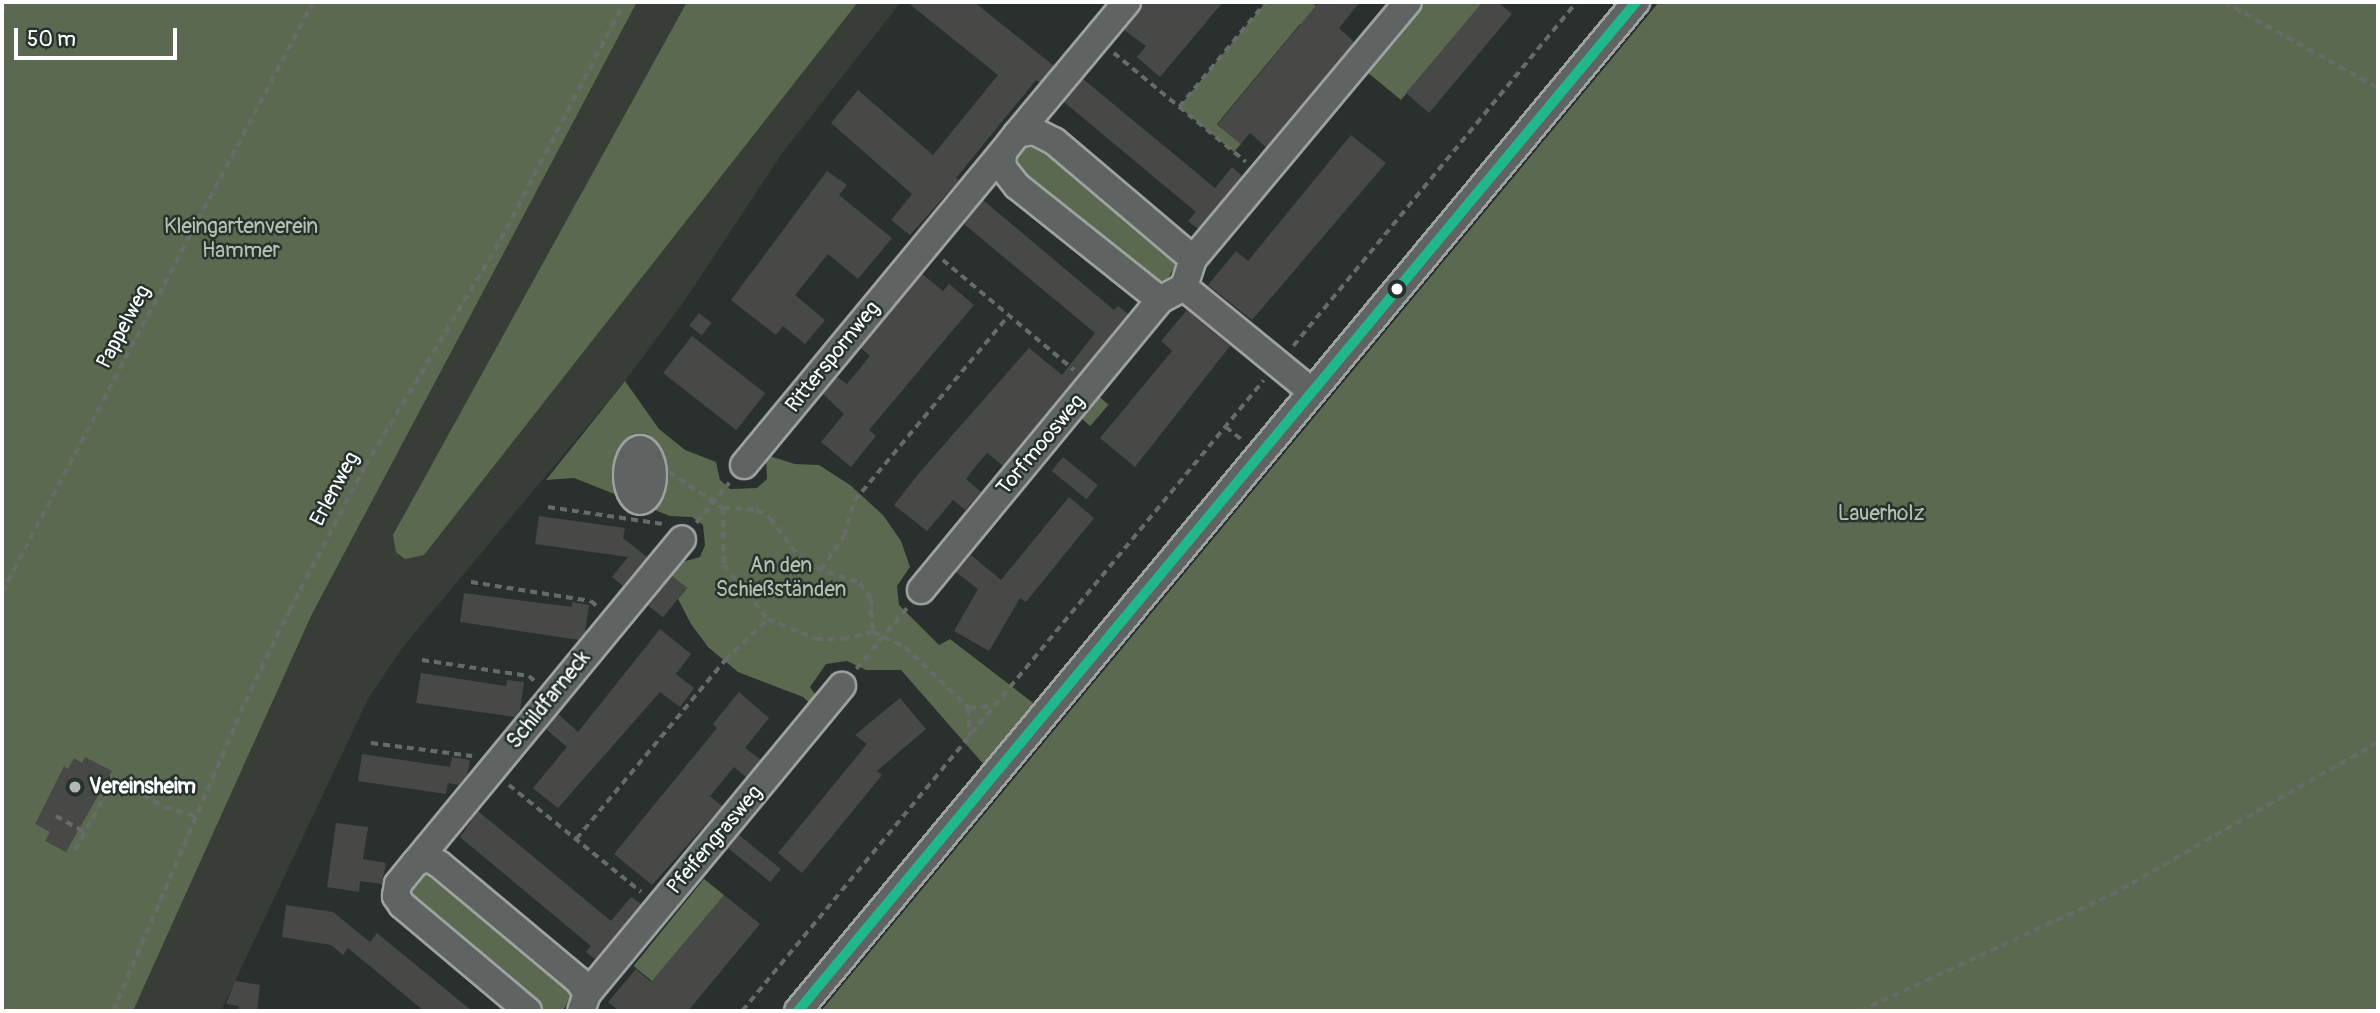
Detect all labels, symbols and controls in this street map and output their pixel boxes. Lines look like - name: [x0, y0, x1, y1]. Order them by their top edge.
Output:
- scale bar: [18, 14, 180, 58]
- text: 50 m: [27, 26, 76, 53]
- park label: Kleingartenverein Hammer: [164, 214, 318, 264]
- street label: Pappelweg: [92, 281, 156, 373]
- unlabelled marker: [1390, 282, 1404, 296]
- street label: Ritterspornweg: [781, 296, 885, 418]
- street label: Torfmoosweg: [992, 390, 1090, 500]
- street label: Erlenweg: [305, 448, 365, 530]
- park label: Lauerholz: [1838, 501, 1924, 527]
- park label: An den Schießständen: [716, 553, 846, 603]
- street label: Schildfarneck: [502, 646, 596, 754]
- place label: Vereinsheim: [89, 774, 196, 800]
- marker: Vereinsheim: [67, 779, 83, 795]
- street label: Pfeifengrasweg: [662, 780, 768, 900]

